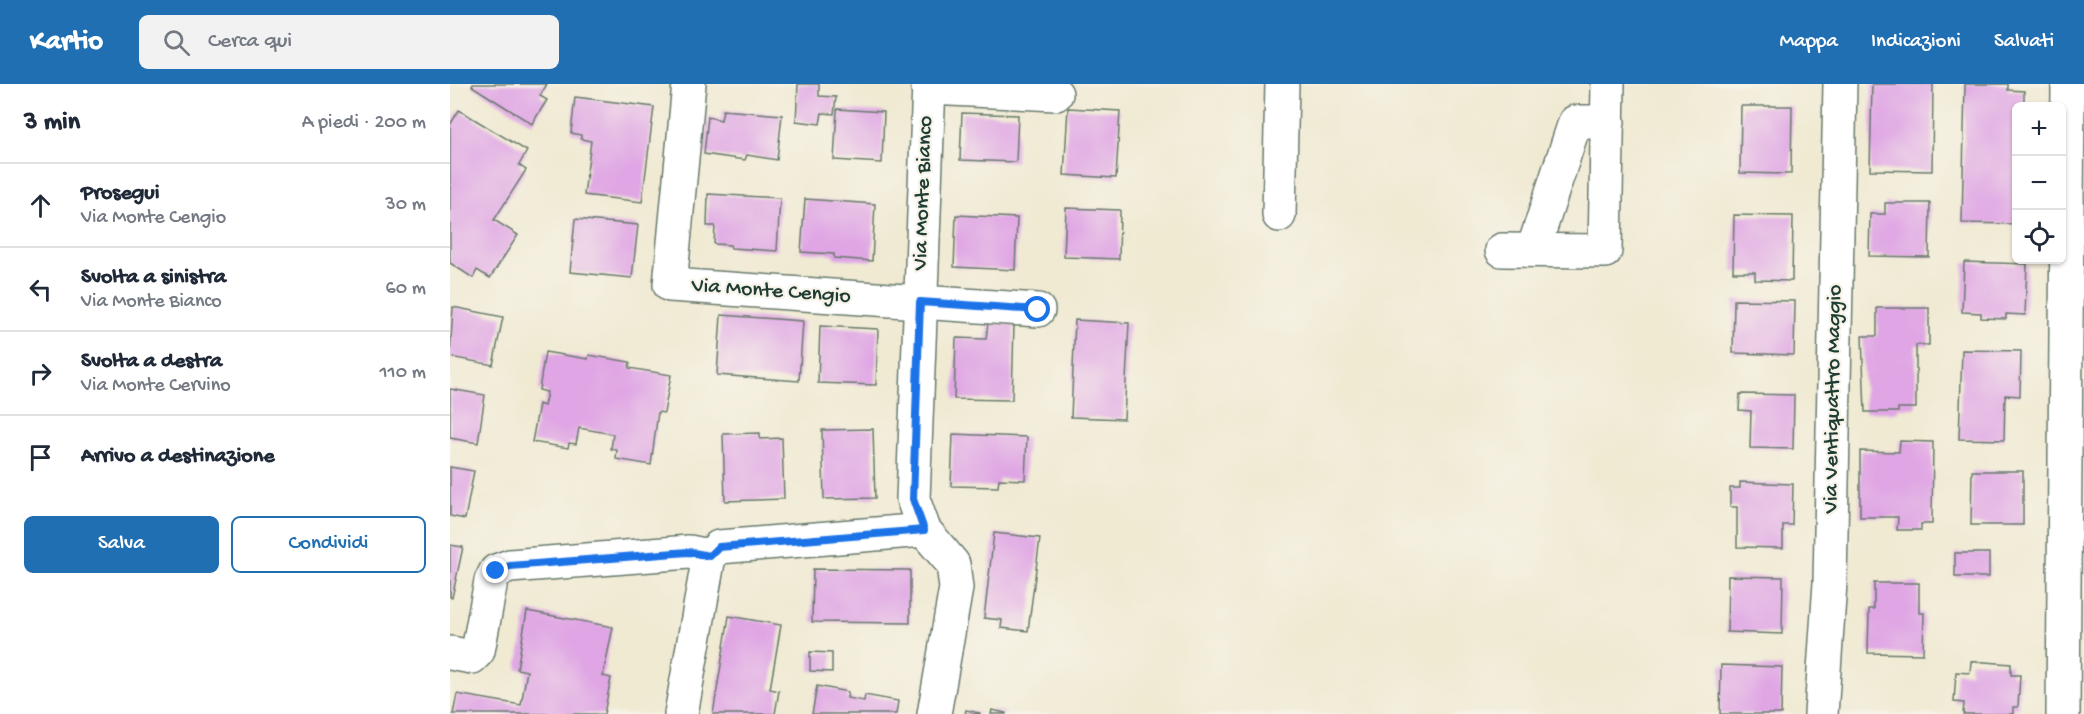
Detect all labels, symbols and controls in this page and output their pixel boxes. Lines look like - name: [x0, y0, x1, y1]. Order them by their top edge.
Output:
- search box: [139, 15, 559, 69]
- text: Kartio: [30, 26, 103, 59]
- icon: search: [160, 26, 193, 59]
- text: Cerca qui: [208, 29, 292, 55]
- text: Mappa: [1779, 30, 1838, 55]
- text: Indicazioni: [1871, 30, 1961, 55]
- text: Salvati: [1994, 30, 2054, 55]
- map controls: [2012, 102, 2066, 264]
- button: +: [2012, 102, 2066, 156]
- text: 3 min: [24, 108, 80, 139]
- text: A piedi · 200 m: [302, 112, 426, 135]
- street label: Via Monte Bianco: [908, 115, 940, 272]
- button: −: [2012, 156, 2066, 210]
- text: Prosegui: [81, 181, 159, 207]
- icon: ahead: [24, 189, 57, 222]
- text: 30 m: [385, 194, 426, 217]
- text: Via Monte Cengio: [81, 207, 226, 230]
- button: locate: [2012, 210, 2066, 264]
- text: Svolta a sinistra: [81, 265, 226, 291]
- icon: left: [24, 273, 57, 306]
- street label: Via Monte Cengio: [690, 273, 851, 311]
- text: 60 m: [386, 278, 426, 301]
- street label: Via Ventiquattro Maggio: [1819, 284, 1849, 515]
- text: Via Monte Bianco: [81, 291, 222, 314]
- route start: [1024, 296, 1050, 322]
- text: Svolta a destra: [81, 349, 222, 375]
- icon: right: [24, 357, 57, 390]
- text: 110 m: [380, 362, 426, 385]
- text: Via Monte Cervino: [81, 375, 231, 398]
- icon: arrive: [24, 441, 57, 474]
- text: Arrivo a destinazione: [81, 444, 275, 470]
- button: Salva: [24, 516, 219, 573]
- button: Condividi: [231, 516, 426, 573]
- route end: [482, 557, 508, 583]

